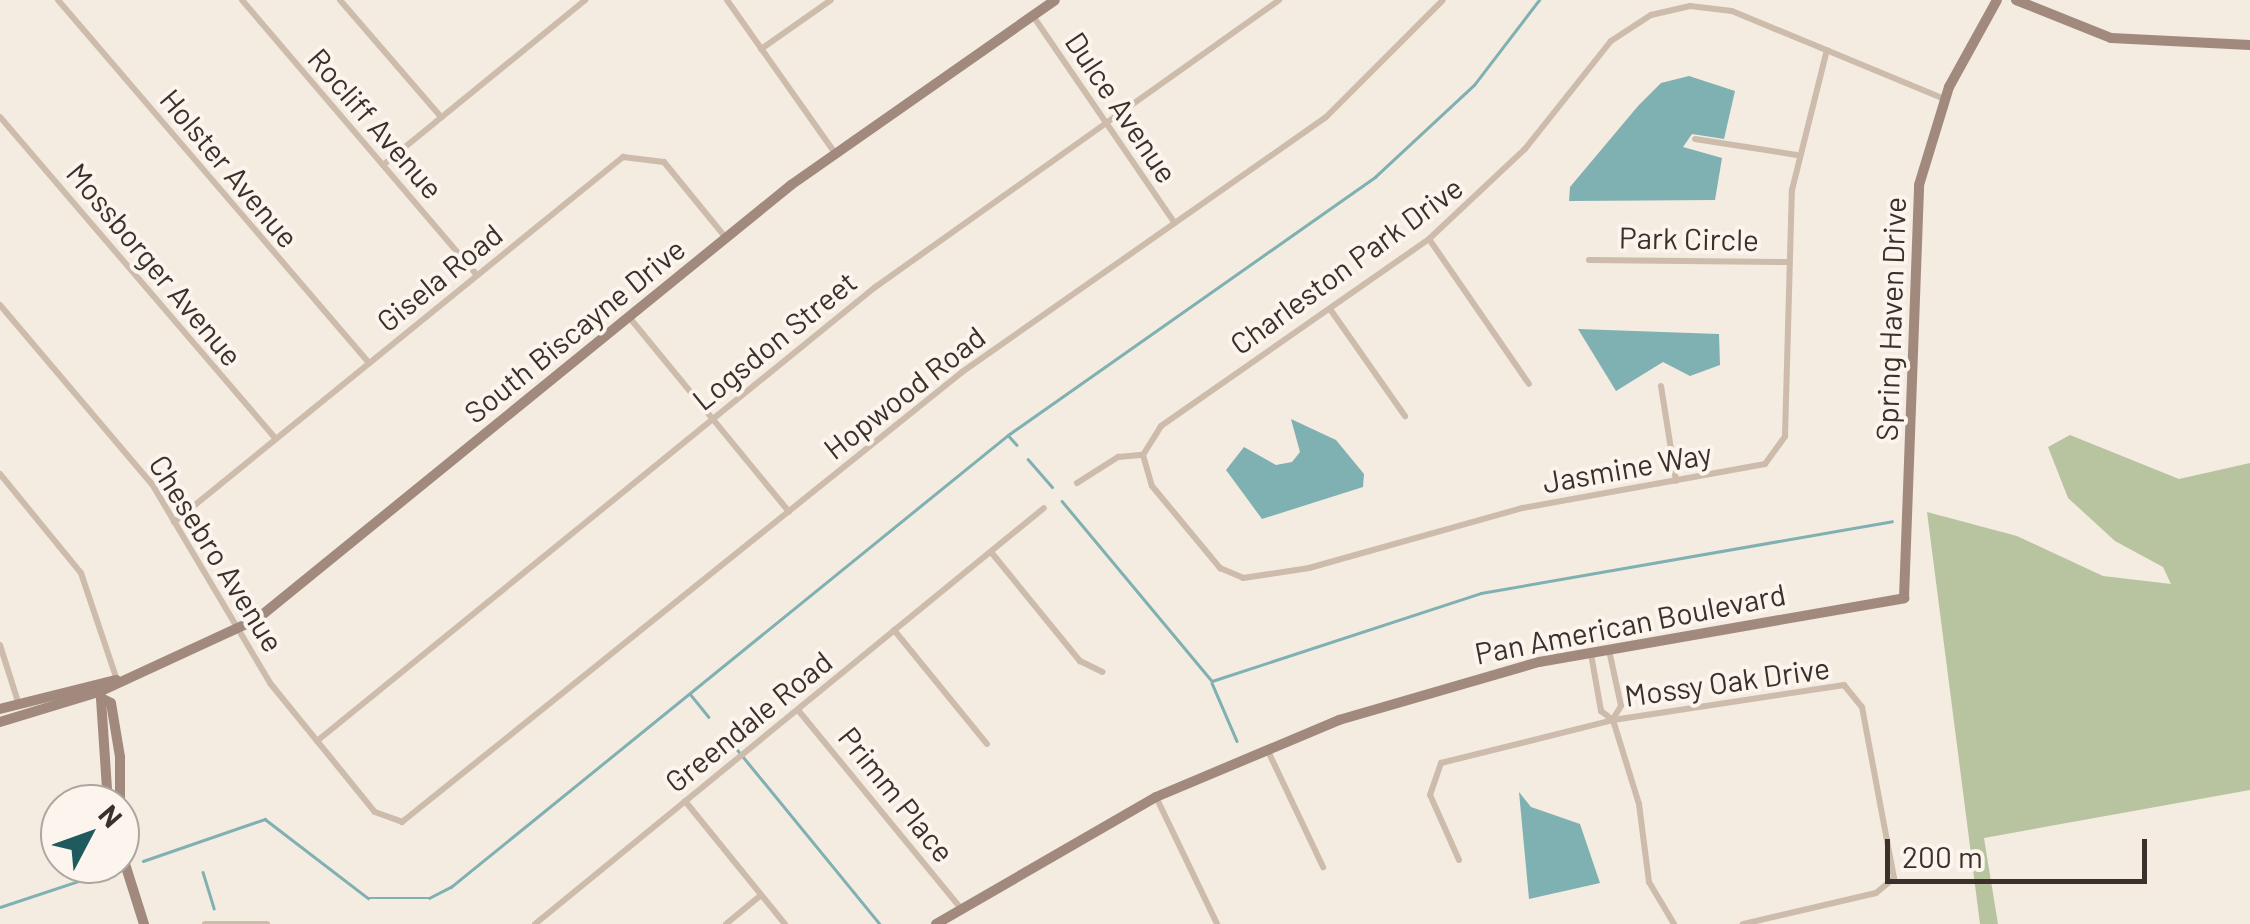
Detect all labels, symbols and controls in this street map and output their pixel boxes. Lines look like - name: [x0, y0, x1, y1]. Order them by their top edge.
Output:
- street label: Dulce Avenue: [1058, 25, 1186, 189]
- street label: Rocliff Avenue: [301, 40, 451, 206]
- street label: Holster Avenue: [153, 81, 307, 255]
- street label: Mossborger Avenue: [60, 155, 250, 373]
- street label: Charleston Park Drive: [1223, 169, 1469, 361]
- street label: Spring Haven Drive: [1868, 196, 1912, 442]
- street label: Gisela Road: [369, 215, 509, 339]
- street label: Park Circle: [1619, 219, 1759, 257]
- street label: South Biscayne Drive: [456, 230, 692, 430]
- street label: Logsdon Street: [685, 263, 863, 417]
- street label: Hopwood Road: [816, 318, 992, 466]
- street label: Jasmine Way: [1539, 434, 1715, 500]
- street label: Chesebro Avenue: [142, 448, 292, 658]
- street label: Pan American Boulevard: [1472, 575, 1788, 671]
- street label: Greendale Road: [657, 643, 839, 799]
- street label: Mossy Oak Drive: [1622, 649, 1832, 713]
- street label: Primm Place: [832, 719, 962, 869]
- north arrow: [40, 784, 140, 884]
- text: N: [92, 797, 130, 834]
- scale bar: [1890, 819, 2152, 881]
- text: 200 m: [1902, 838, 1983, 874]

